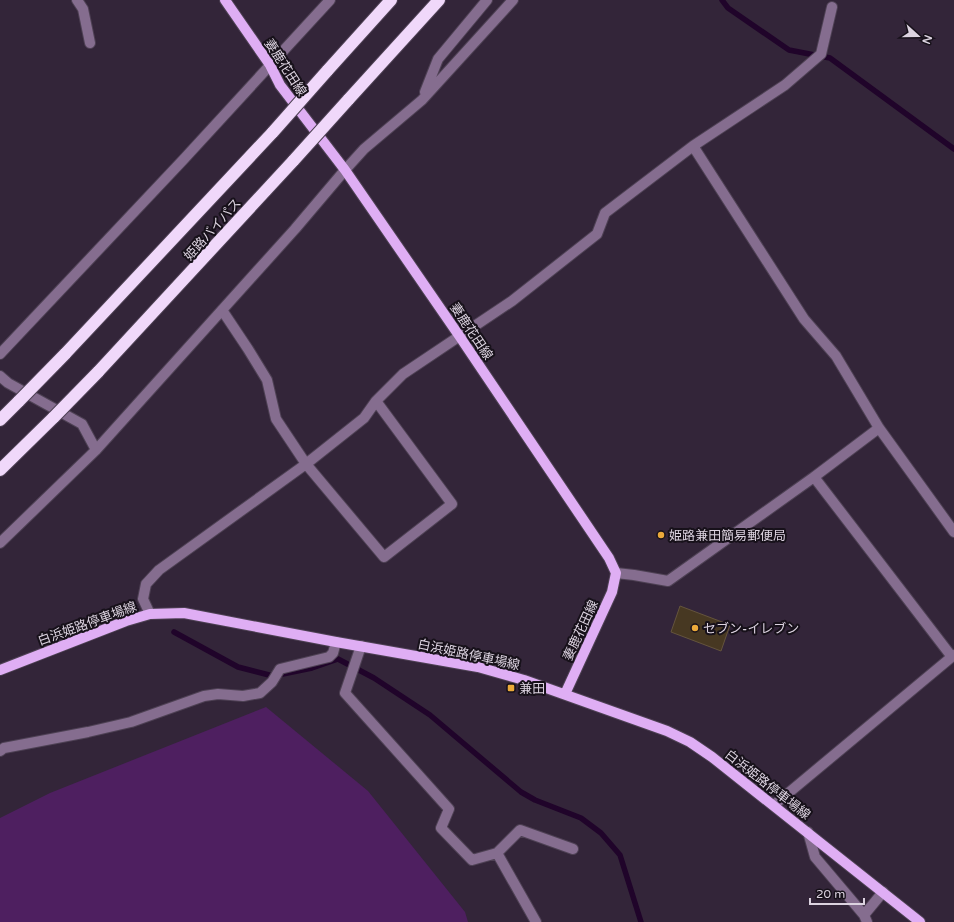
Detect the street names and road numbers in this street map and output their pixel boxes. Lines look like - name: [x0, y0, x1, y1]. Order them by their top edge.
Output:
- street label: 妻鹿花田線: [261, 36, 310, 99]
- street label: 姫路バイパス: [181, 195, 245, 264]
- street label: 妻鹿花田線: [446, 300, 496, 363]
- street label: 妻鹿花田線: [560, 598, 602, 663]
- street label: 白浜姫路停車場線: [36, 599, 139, 649]
- street label: 白浜姫路停車場線: [416, 636, 521, 674]
- street label: 白浜姫路停車場線: [721, 746, 813, 823]

